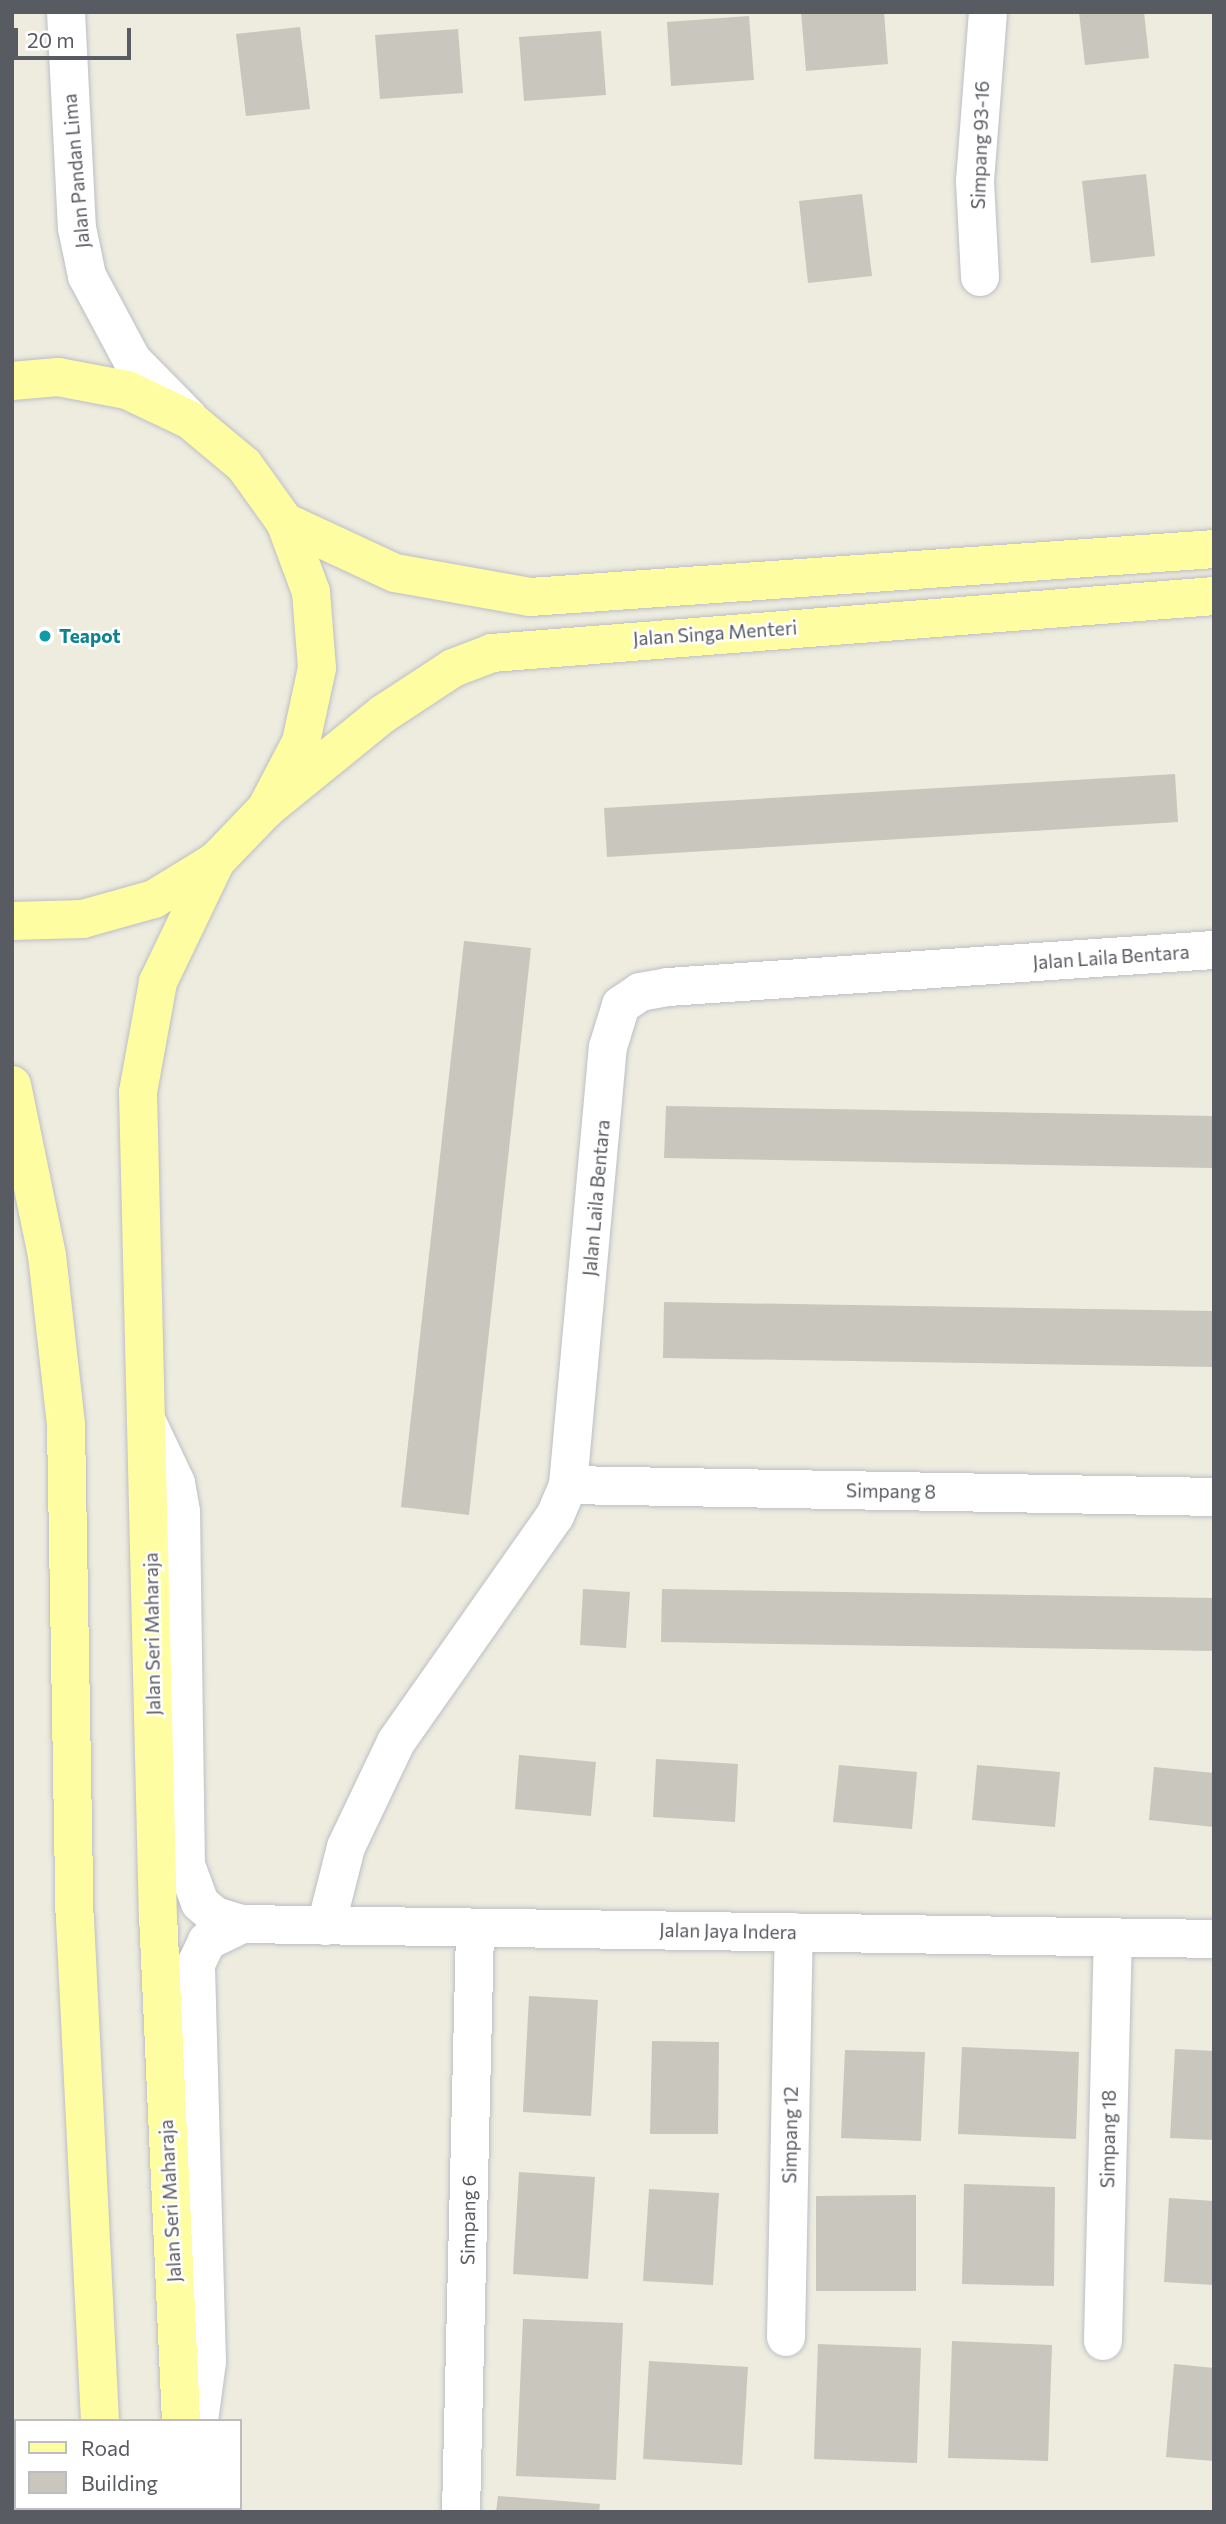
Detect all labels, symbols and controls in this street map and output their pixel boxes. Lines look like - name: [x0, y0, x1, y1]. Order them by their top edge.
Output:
- scale bar: [18, 14, 135, 58]
- text: 20 m: [27, 27, 75, 52]
- street label: Simpang 93-16: [966, 80, 994, 210]
- street label: Jalan Pandan Lima: [58, 93, 94, 249]
- street label: Jalan Singa Menteri: [632, 616, 798, 650]
- place label: Teapot: [59, 625, 120, 647]
- marker: Teapot: [37, 628, 53, 644]
- street label: Jalan Laila Bentara: [1032, 940, 1190, 974]
- street label: Jalan Laila Bentara: [578, 1119, 614, 1277]
- street label: Simpang 8: [846, 1479, 936, 1503]
- street label: Jalan Seri Maharaja: [139, 1552, 165, 1716]
- street label: Jalan Jaya Indera: [659, 1918, 797, 1944]
- street label: Simpang 12: [778, 2086, 802, 2184]
- street label: Simpang 18: [1096, 2090, 1120, 2188]
- street label: Jalan Seri Maharaja: [154, 2119, 186, 2283]
- street label: Simpang 6: [456, 2175, 480, 2265]
- legend: [14, 2419, 242, 2510]
- text: Road: [81, 2435, 130, 2460]
- text: Building: [81, 2470, 158, 2495]

